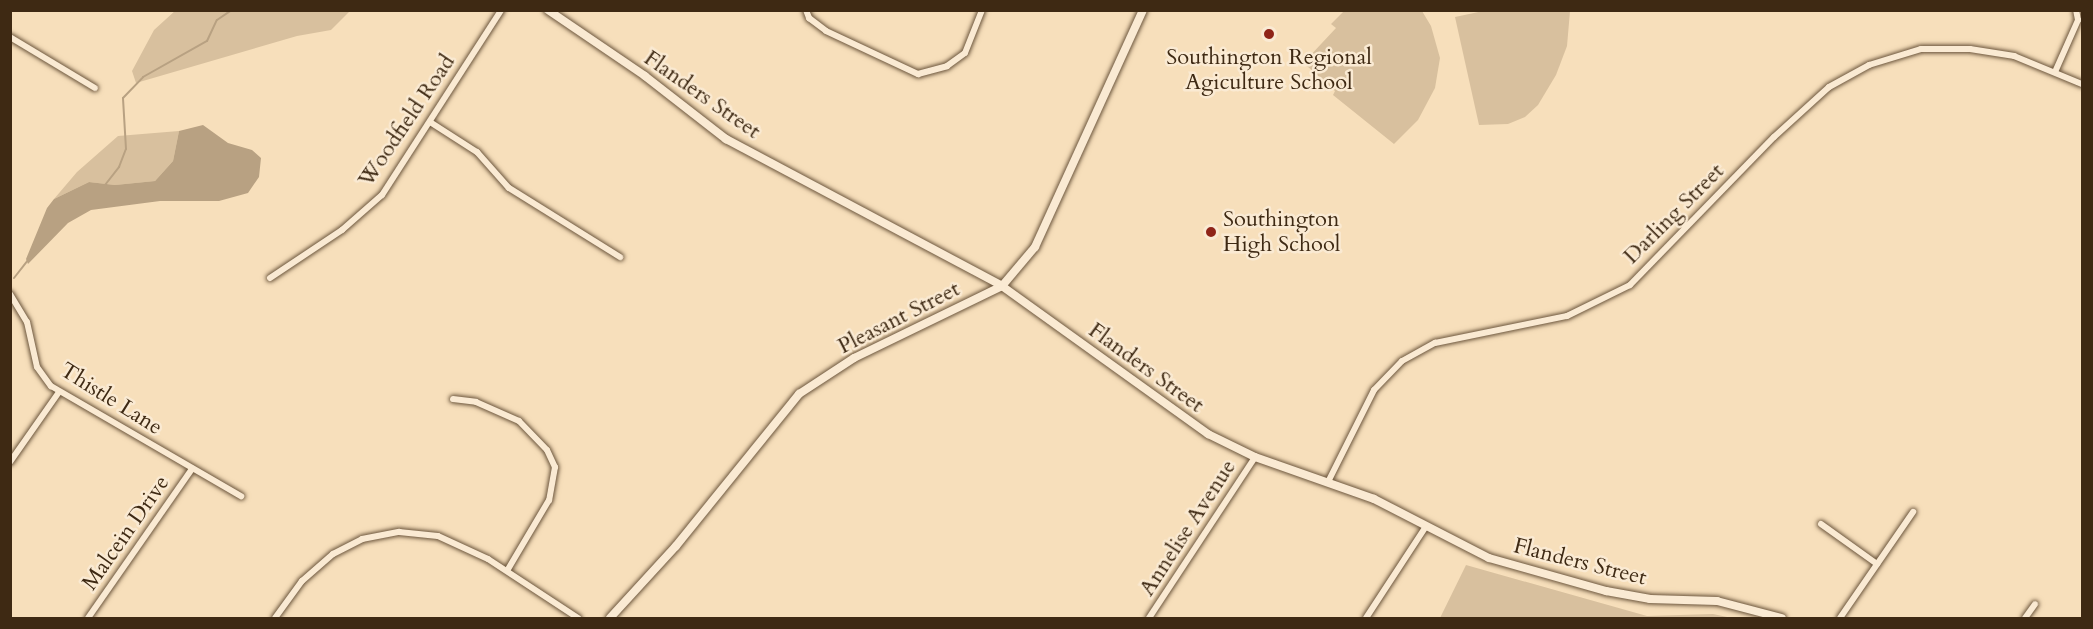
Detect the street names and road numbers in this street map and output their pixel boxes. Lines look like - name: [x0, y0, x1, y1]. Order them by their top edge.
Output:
- street label: Flanders Street: [639, 45, 765, 145]
- street label: Woodfield Road: [353, 50, 461, 192]
- street label: Darling Street: [1618, 158, 1730, 270]
- street label: Pleasant Street: [834, 276, 964, 360]
- street label: Flanders Street: [1083, 317, 1209, 419]
- street label: Thistle Lane: [55, 357, 167, 441]
- street label: Annelise Avenue: [1134, 455, 1242, 601]
- street label: Malcein Drive: [77, 471, 175, 595]
- street label: Flanders Street: [1511, 533, 1649, 591]

